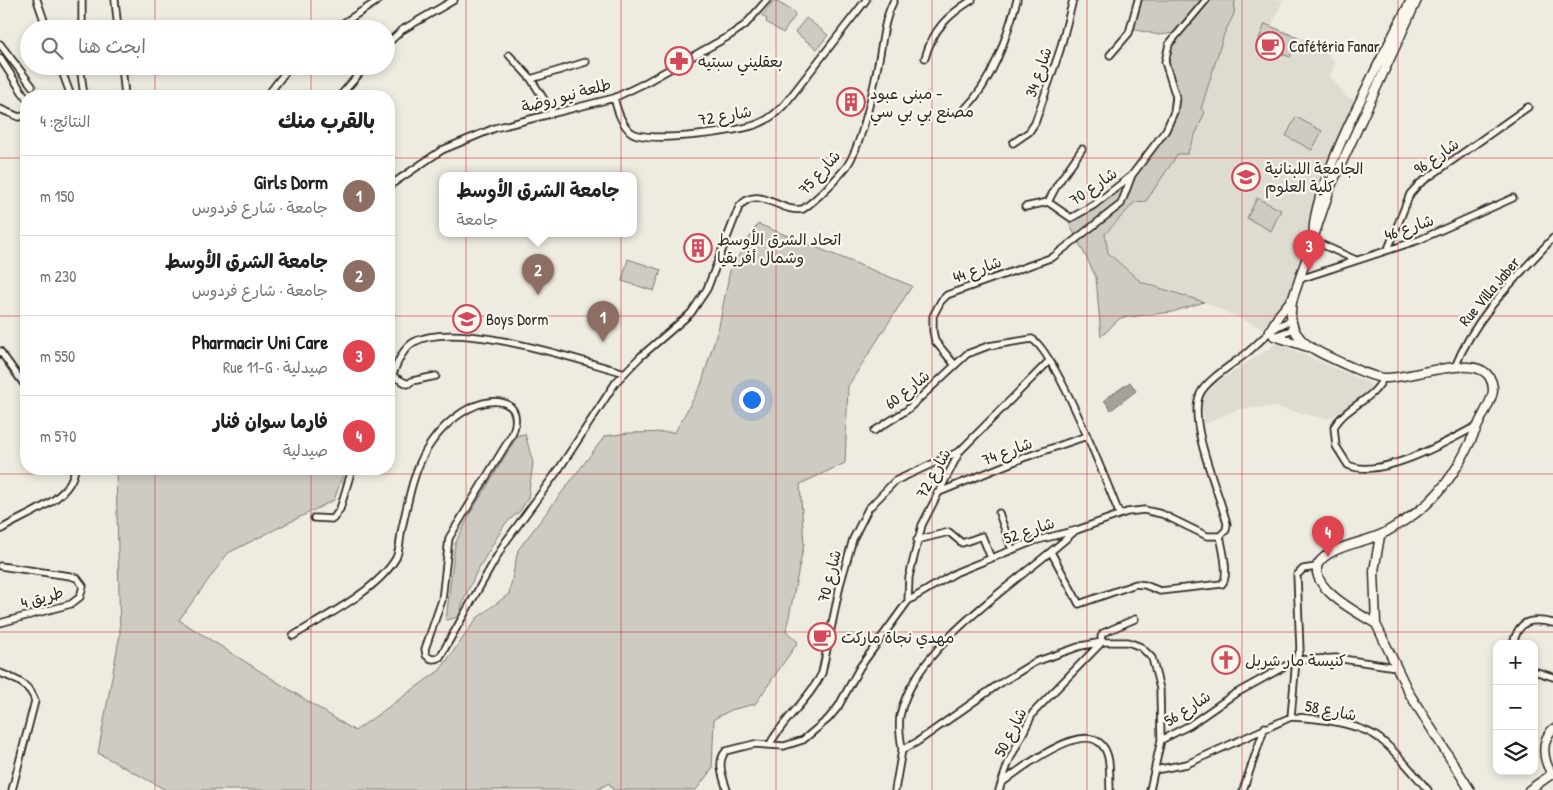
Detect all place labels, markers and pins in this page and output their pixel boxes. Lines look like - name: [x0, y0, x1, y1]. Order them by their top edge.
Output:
- cafe icon: Cafétéria Fanar: [1255, 31, 1285, 61]
- place label: Cafétéria Fanar: [1289, 35, 1380, 57]
- pharmacy icon: بعقليني سبتيه: [664, 46, 694, 76]
- place label: بعقليني سبتيه: [698, 50, 783, 76]
- place label: مبنى عبود - مصنع بي بي سي: [870, 82, 974, 126]
- building icon: مبنى عبود - مصنع بي بي سي: [836, 87, 866, 117]
- place label: الجامعة اللبنانية كلّية العلوم: [1265, 157, 1364, 199]
- school or university icon: الجامعة اللبنانية كلّية العلوم: [1231, 162, 1261, 192]
- place label: اتحاد الشرق الأوسط وشمال أفريقيا: [717, 228, 841, 268]
- pin: 3: [1293, 230, 1325, 271]
- building icon: اتحاد الشرق الأوسط وشمال أفريقيا: [683, 233, 713, 263]
- pin: 2: [522, 254, 554, 295]
- pin: 1: [587, 301, 619, 342]
- school or university icon: Boys Dorm: [452, 304, 482, 334]
- place label: Boys Dorm: [486, 308, 548, 330]
- pin: 4: [1312, 516, 1344, 557]
- cafe icon: مهدي نجاة ماركت: [807, 622, 837, 652]
- place label: مهدي نجاة ماركت: [841, 626, 954, 649]
- church icon: كنيسة مار شربل: [1211, 645, 1241, 675]
- place label: كنيسة مار شربل: [1245, 649, 1346, 671]

